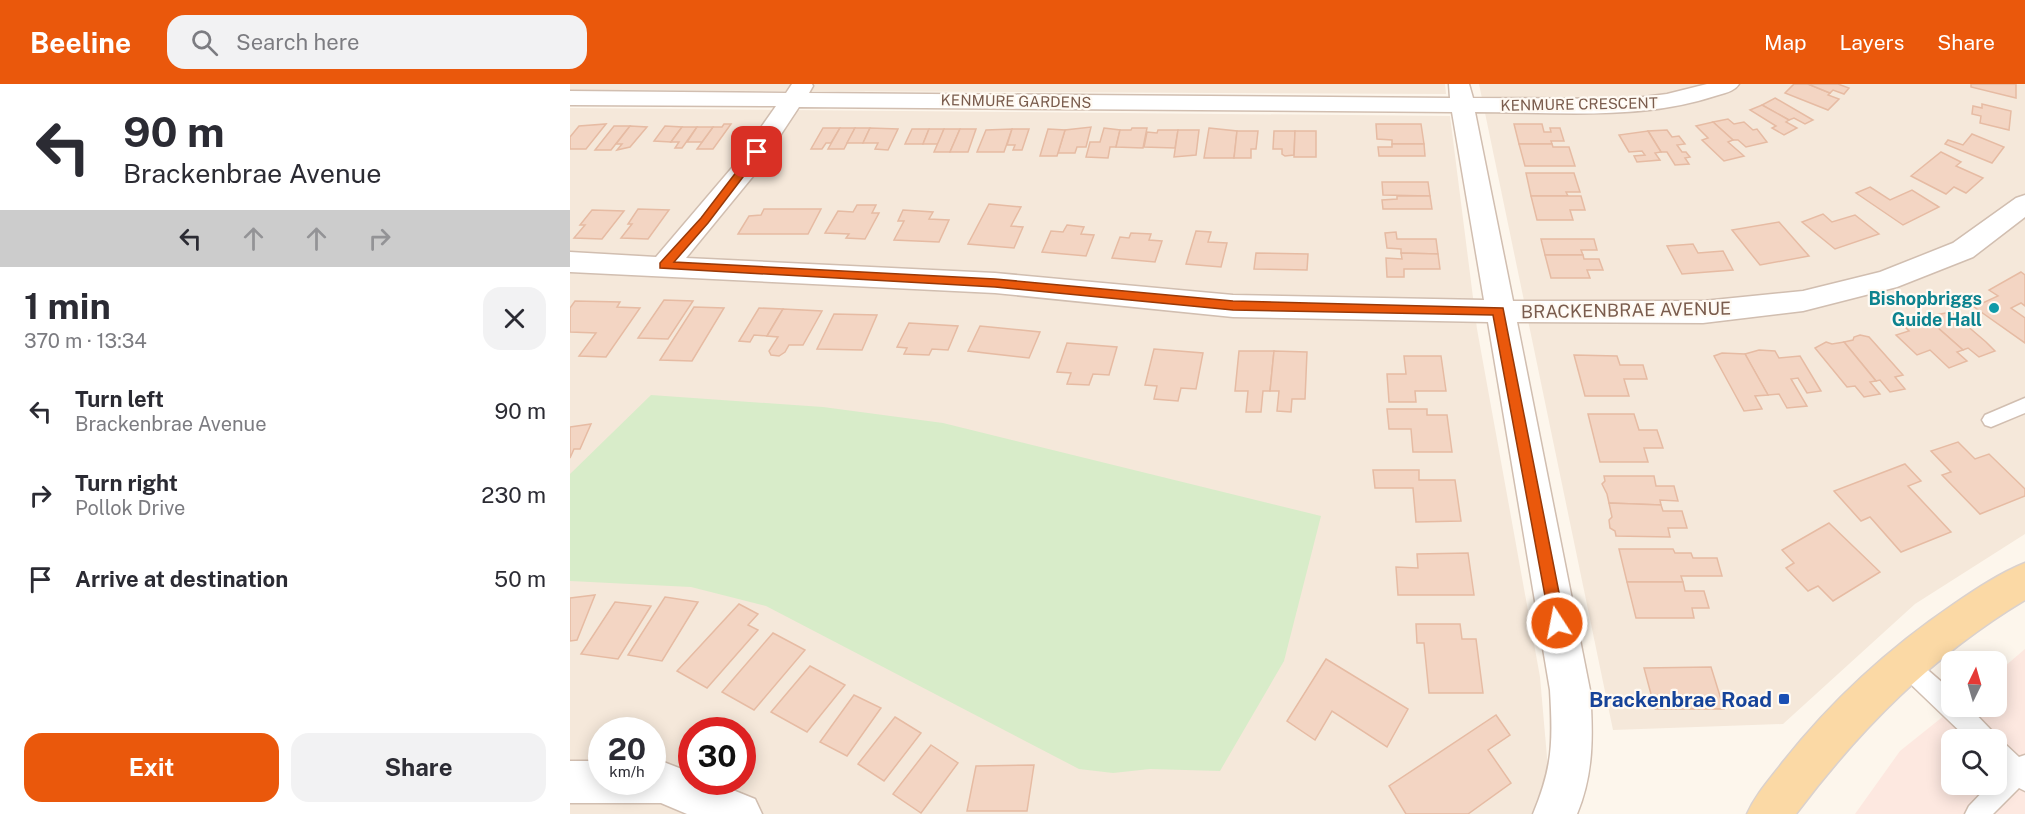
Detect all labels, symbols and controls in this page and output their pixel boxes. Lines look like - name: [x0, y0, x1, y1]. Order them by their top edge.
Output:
- search box: [167, 15, 587, 69]
- text: Beeline: [30, 26, 131, 59]
- icon: search: [188, 26, 221, 59]
- text: Search here: [236, 29, 360, 55]
- text: Map: [1764, 30, 1807, 55]
- text: Layers: [1840, 30, 1904, 55]
- text: Share: [1937, 30, 1995, 55]
- street label: KENMURE GARDENS: [940, 91, 1092, 111]
- street label: KENMURE CRESCENT: [1500, 94, 1658, 114]
- text: 90 m: [123, 107, 225, 156]
- icon: left: [24, 108, 102, 186]
- pin: [731, 126, 782, 177]
- icon: arrive: [740, 135, 773, 168]
- text: Brackenbrae Avenue: [123, 157, 382, 189]
- icon: left: [174, 222, 207, 255]
- icon: ahead: [237, 222, 270, 255]
- icon: ahead: [300, 222, 333, 255]
- icon: right: [363, 222, 396, 255]
- text: 1 min: [24, 285, 111, 327]
- button: close: [483, 287, 546, 350]
- place label: Bishopbriggs Guide Hall: [1869, 288, 1982, 330]
- street label: BRACKENBRAE AVENUE: [1521, 298, 1731, 322]
- marker: Bishopbriggs Guide Hall: [1987, 301, 2001, 315]
- text: 370 m · 13:34: [24, 329, 147, 353]
- text: Turn left: [75, 386, 164, 412]
- icon: left: [24, 395, 57, 428]
- text: 90 m: [495, 398, 546, 424]
- text: Brackenbrae Avenue: [75, 412, 267, 436]
- text: Turn right: [75, 470, 178, 496]
- icon: right: [24, 479, 57, 512]
- text: 230 m: [481, 482, 546, 508]
- text: Pollok Drive: [75, 496, 185, 520]
- icon: arrive: [24, 563, 57, 596]
- text: Arrive at destination: [75, 566, 288, 592]
- text: 50 m: [494, 566, 546, 592]
- position arrow: [1525, 591, 1589, 655]
- north arrow: [1941, 651, 2007, 717]
- map controls: [1941, 651, 2007, 795]
- place label: Brackenbrae Road: [1589, 687, 1772, 712]
- marker: Brackenbrae Road: [1777, 692, 1791, 706]
- speed limit sign: 30: [678, 717, 756, 795]
- button: search: [1941, 729, 2007, 795]
- text: 20: [608, 731, 646, 767]
- button: Exit: [24, 733, 279, 802]
- button: Share: [291, 733, 546, 802]
- text: km/h: [609, 763, 645, 780]

